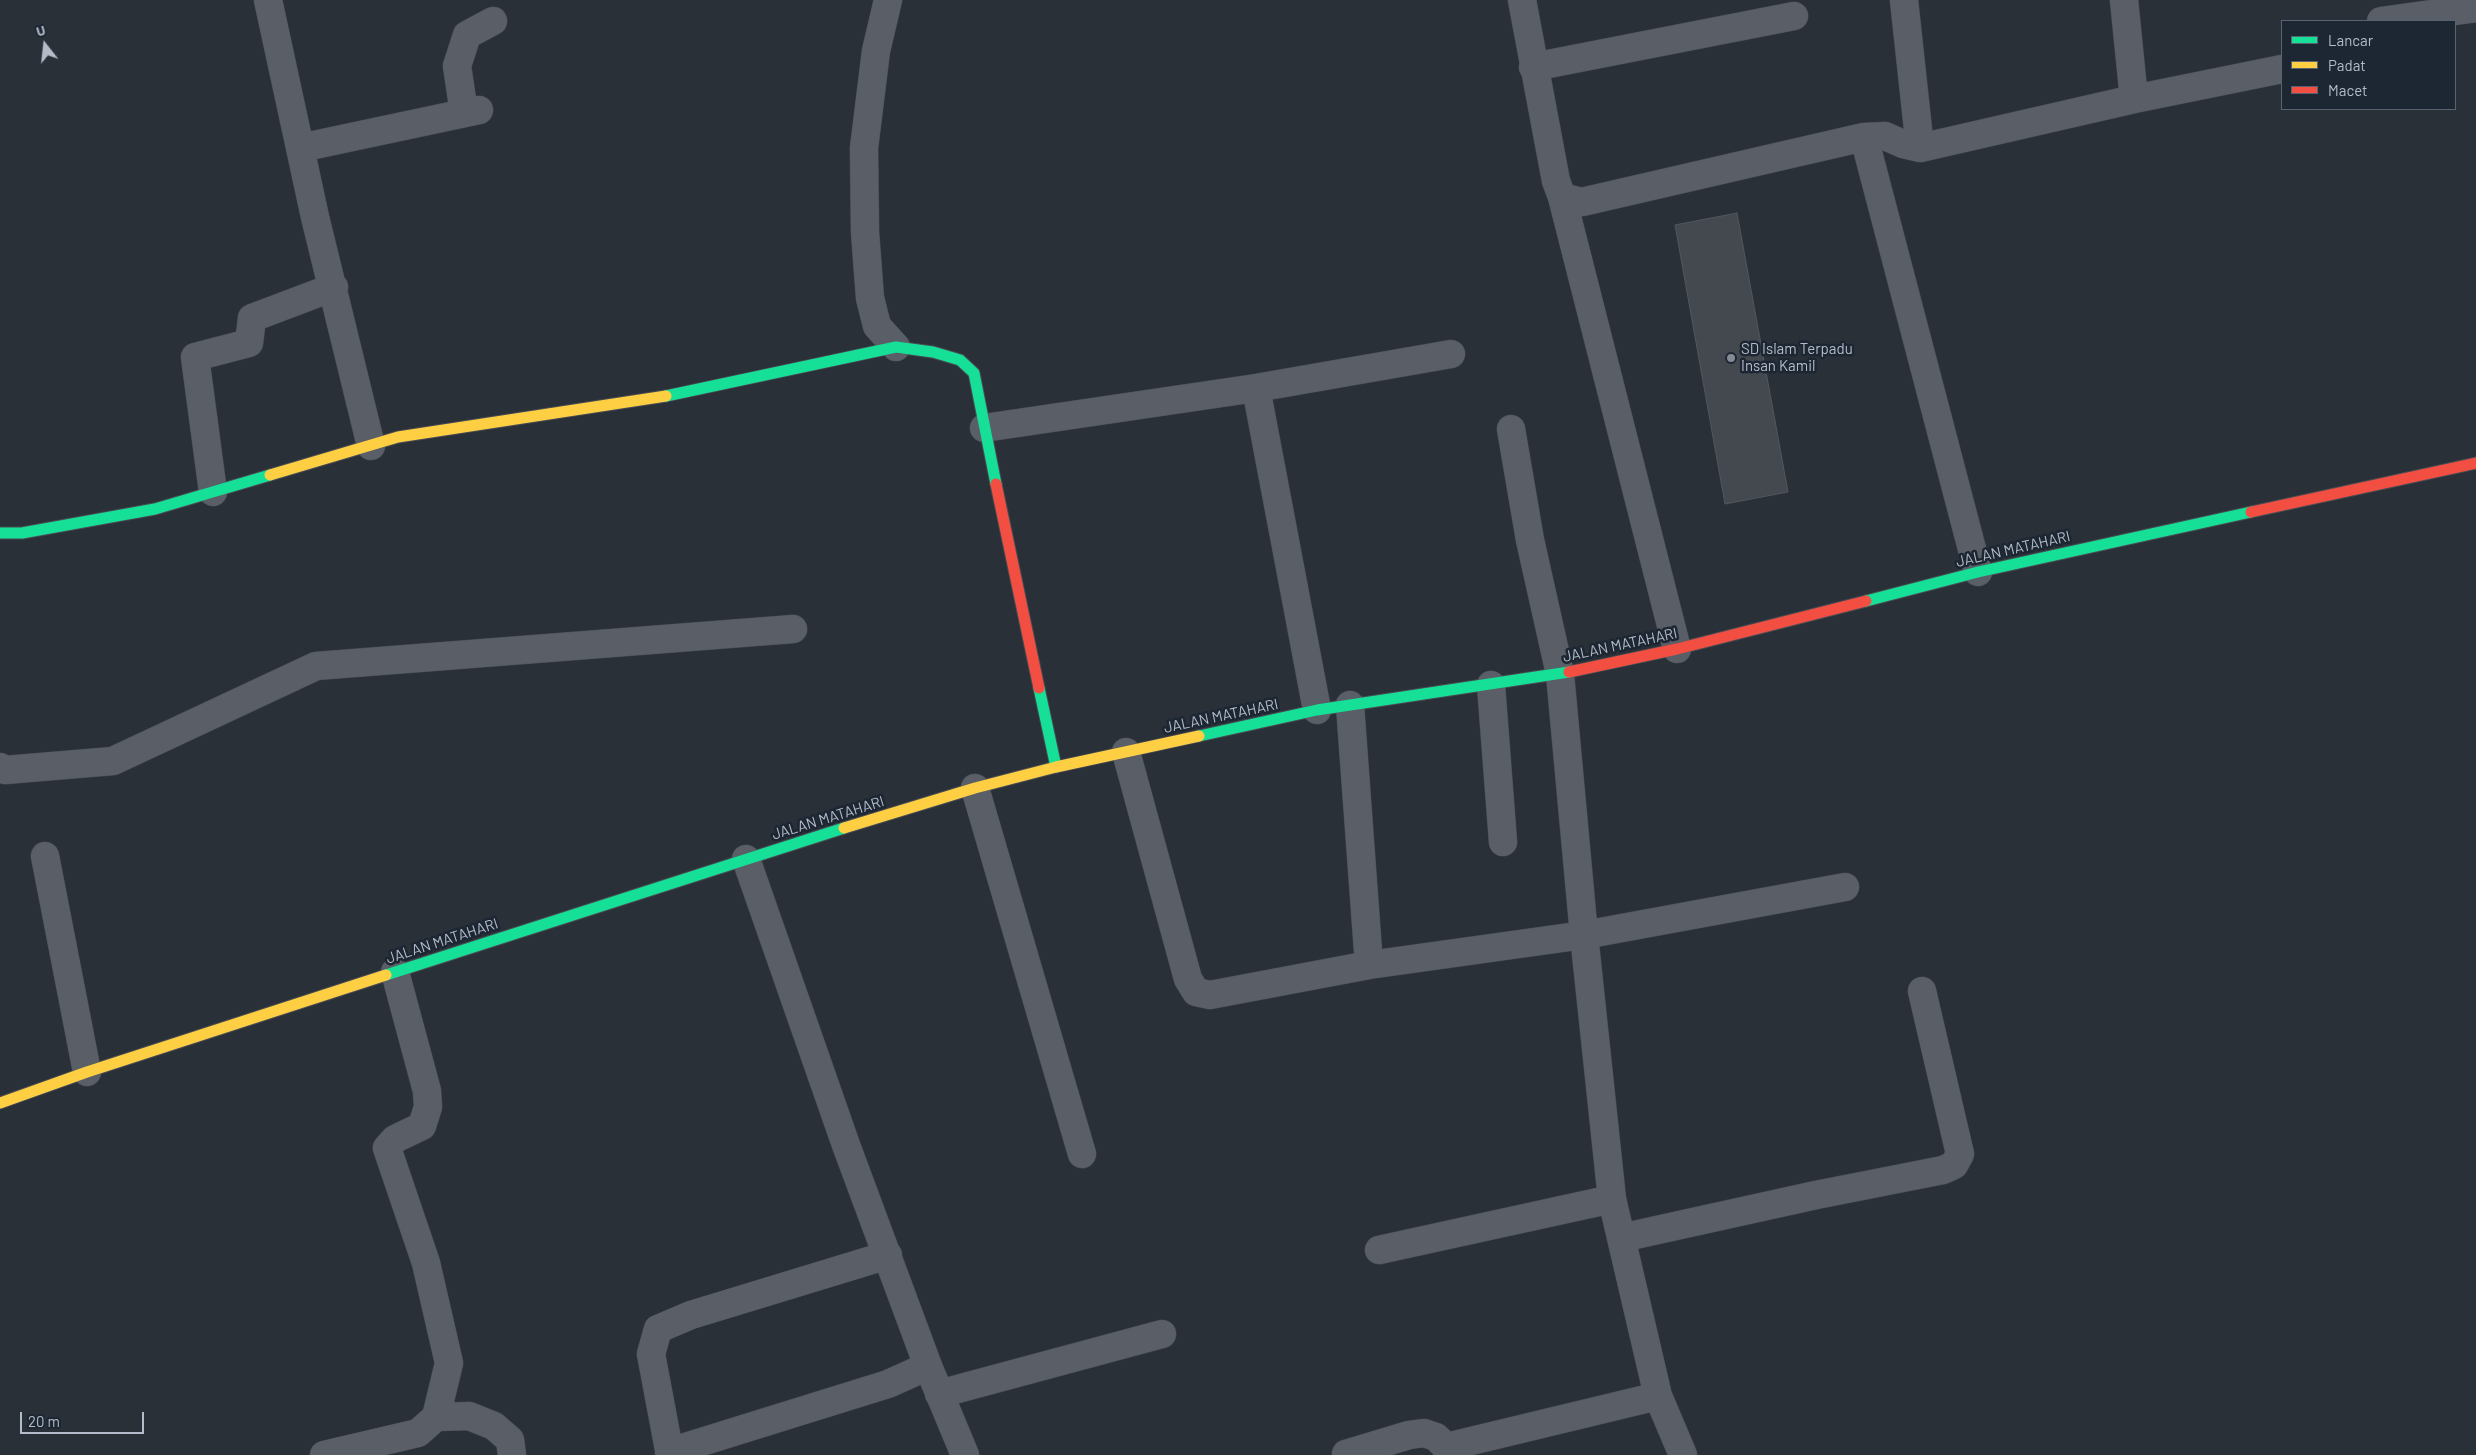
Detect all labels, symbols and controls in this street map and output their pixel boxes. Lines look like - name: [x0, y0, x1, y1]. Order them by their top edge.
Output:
- north arrow: [20, 20, 70, 70]
- legend: [2281, 20, 2456, 110]
- text: U: [34, 21, 47, 39]
- text: Lancar: [2328, 31, 2373, 49]
- text: Padat: [2328, 56, 2366, 74]
- text: Macet: [2328, 81, 2368, 99]
- place label: SD Islam Terpadu Insan Kamil: [1741, 340, 1853, 375]
- marker: SD Islam Terpadu Insan Kamil: [1725, 352, 1737, 364]
- street label: JALAN MATAHARI: [1954, 527, 2072, 571]
- street label: JALAN MATAHARI: [1561, 624, 1679, 666]
- street label: JALAN MATAHARI: [1162, 695, 1280, 737]
- street label: JALAN MATAHARI: [770, 792, 886, 844]
- street label: JALAN MATAHARI: [384, 914, 500, 968]
- scale bar: [22, 1402, 146, 1434]
- text: 20 m: [28, 1412, 60, 1430]

